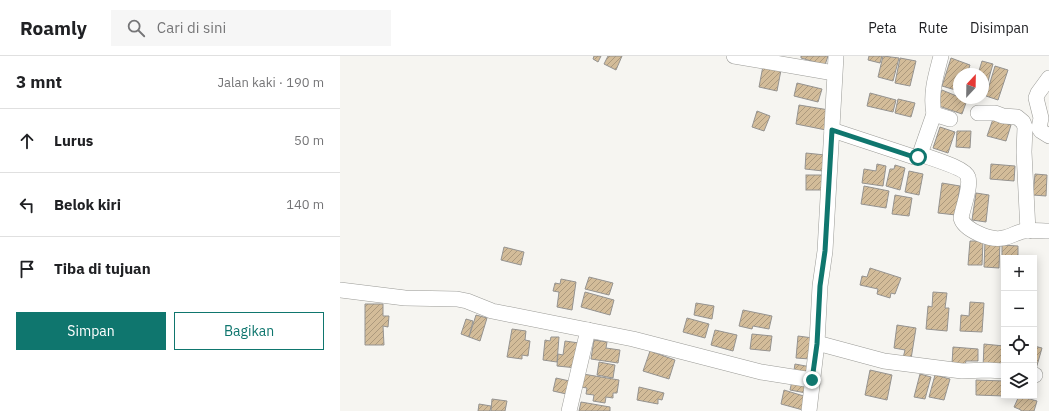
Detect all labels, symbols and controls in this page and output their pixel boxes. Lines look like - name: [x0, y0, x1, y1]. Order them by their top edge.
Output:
- search box: [111, 10, 391, 46]
- text: Roamly: [20, 16, 87, 40]
- icon: search: [125, 17, 147, 39]
- text: Cari di sini: [157, 18, 226, 37]
- text: Peta: [868, 19, 897, 37]
- text: Rute: [919, 19, 948, 37]
- text: Disimpan: [970, 19, 1029, 37]
- north arrow: [953, 68, 989, 104]
- text: 3 mnt: [16, 71, 62, 93]
- text: Jalan kaki · 190 m: [217, 74, 324, 91]
- icon: ahead: [16, 130, 38, 152]
- text: Lurus: [54, 131, 93, 150]
- text: 50 m: [294, 132, 324, 149]
- route start: [909, 148, 927, 166]
- icon: left: [16, 194, 38, 216]
- text: Belok kiri: [54, 195, 121, 214]
- text: 140 m: [286, 196, 324, 213]
- map controls: [1001, 255, 1037, 399]
- button: +: [1001, 255, 1037, 291]
- icon: arrive: [16, 258, 38, 280]
- text: Tiba di tujuan: [54, 259, 151, 278]
- button: −: [1001, 291, 1037, 327]
- button: Simpan: [16, 312, 166, 350]
- button: Bagikan: [174, 312, 324, 350]
- button: locate: [1001, 327, 1037, 363]
- button: layers: [1001, 363, 1037, 399]
- route end: [803, 371, 821, 389]

